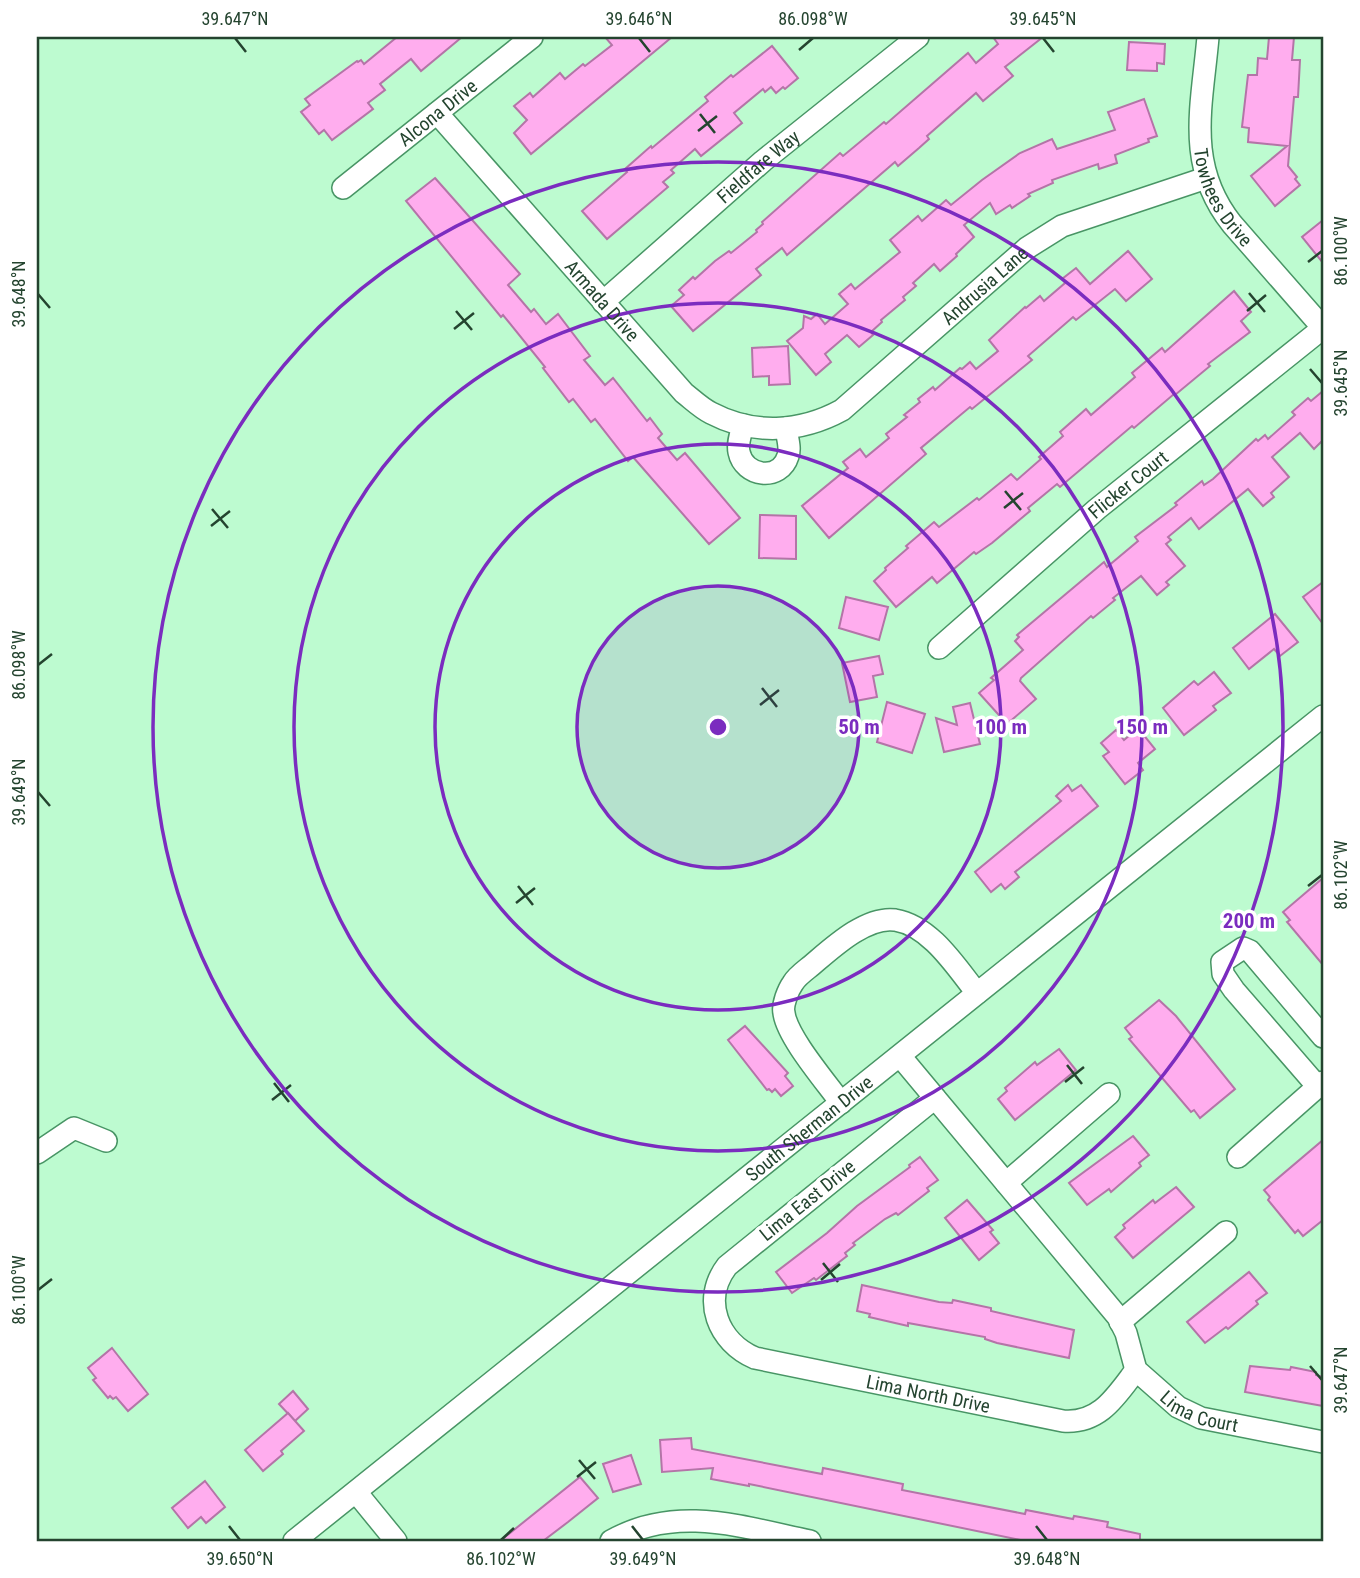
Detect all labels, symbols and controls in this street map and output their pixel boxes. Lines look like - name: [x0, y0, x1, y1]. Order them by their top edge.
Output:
- text: 39.647°N: [201, 8, 269, 29]
- text: 39.646°N: [605, 8, 673, 29]
- text: 86.098°W: [778, 8, 848, 29]
- text: 39.645°N: [1009, 8, 1077, 29]
- street label: Alcona Drive: [394, 74, 482, 151]
- street label: Fieldfare Way: [712, 125, 804, 208]
- street label: Towhees Drive: [1189, 147, 1257, 251]
- text: 86.100°W: [1330, 216, 1351, 286]
- street label: Andrusia Lane: [937, 242, 1033, 330]
- street label: Armada Drive: [560, 255, 644, 346]
- text: 39.648°N: [8, 260, 29, 328]
- text: 39.645°N: [1330, 349, 1351, 417]
- street label: Flicker Court: [1084, 446, 1173, 523]
- text: 86.098°W: [8, 630, 29, 700]
- centre of rings: [706, 715, 730, 739]
- text: 50 m: [838, 715, 880, 739]
- text: 100 m: [975, 715, 1027, 739]
- text: 150 m: [1116, 715, 1168, 739]
- text: 39.649°N: [8, 758, 29, 826]
- text: 86.102°W: [1330, 840, 1351, 910]
- text: 200 m: [1223, 909, 1275, 933]
- street label: South Sherman Drive: [741, 1071, 878, 1186]
- street label: Lima East Drive: [755, 1155, 860, 1246]
- text: 86.100°W: [8, 1255, 29, 1325]
- text: 39.647°N: [1330, 1346, 1351, 1414]
- street label: Lima North Drive: [864, 1370, 992, 1418]
- street label: Lima Court: [1155, 1386, 1240, 1437]
- text: 39.650°N: [206, 1548, 274, 1569]
- text: 86.102°W: [466, 1548, 536, 1569]
- text: 39.649°N: [609, 1548, 677, 1569]
- text: 39.648°N: [1013, 1548, 1081, 1569]

